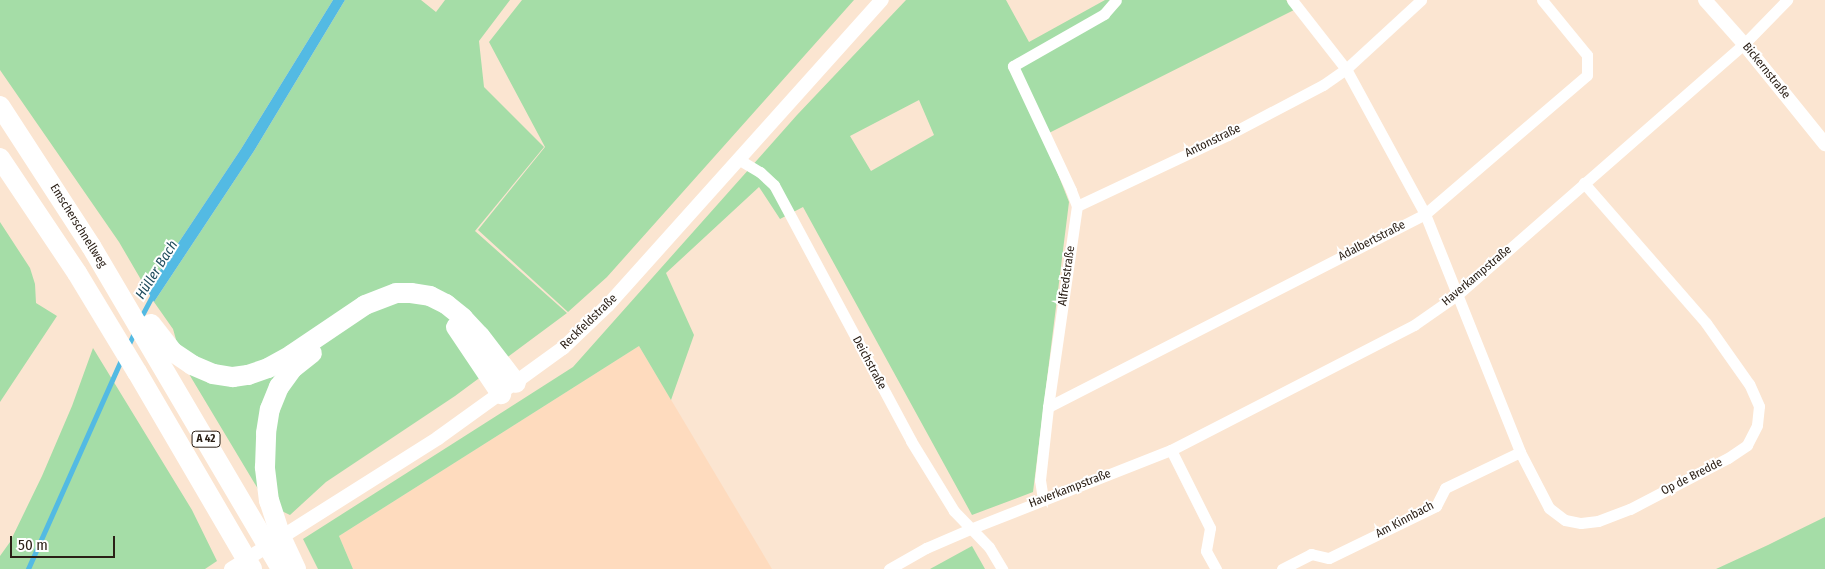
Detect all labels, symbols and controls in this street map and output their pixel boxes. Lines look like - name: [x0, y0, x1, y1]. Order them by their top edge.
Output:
- street label: Bickernstraße: [1739, 40, 1793, 102]
- street label: Antonstraße: [1183, 121, 1243, 161]
- street label: Emscherschnellweg: [46, 182, 110, 270]
- street label: Adalbertstraße: [1336, 218, 1408, 264]
- water label: Hüller Bach: [132, 238, 182, 302]
- street label: Haverkampstraße: [1439, 243, 1515, 309]
- street label: Alfredstraße: [1056, 245, 1078, 307]
- street label: Reckfeldstraße: [558, 291, 620, 353]
- street label: Deichstraße: [849, 334, 889, 392]
- road number: A 42: [191, 430, 221, 448]
- street label: Op de Bredde: [1659, 455, 1725, 499]
- street label: Haverkampstraße: [1027, 467, 1113, 511]
- street label: Am Kinnbach: [1373, 499, 1437, 541]
- scale bar: [12, 526, 118, 558]
- text: 50 m: [18, 536, 48, 554]

